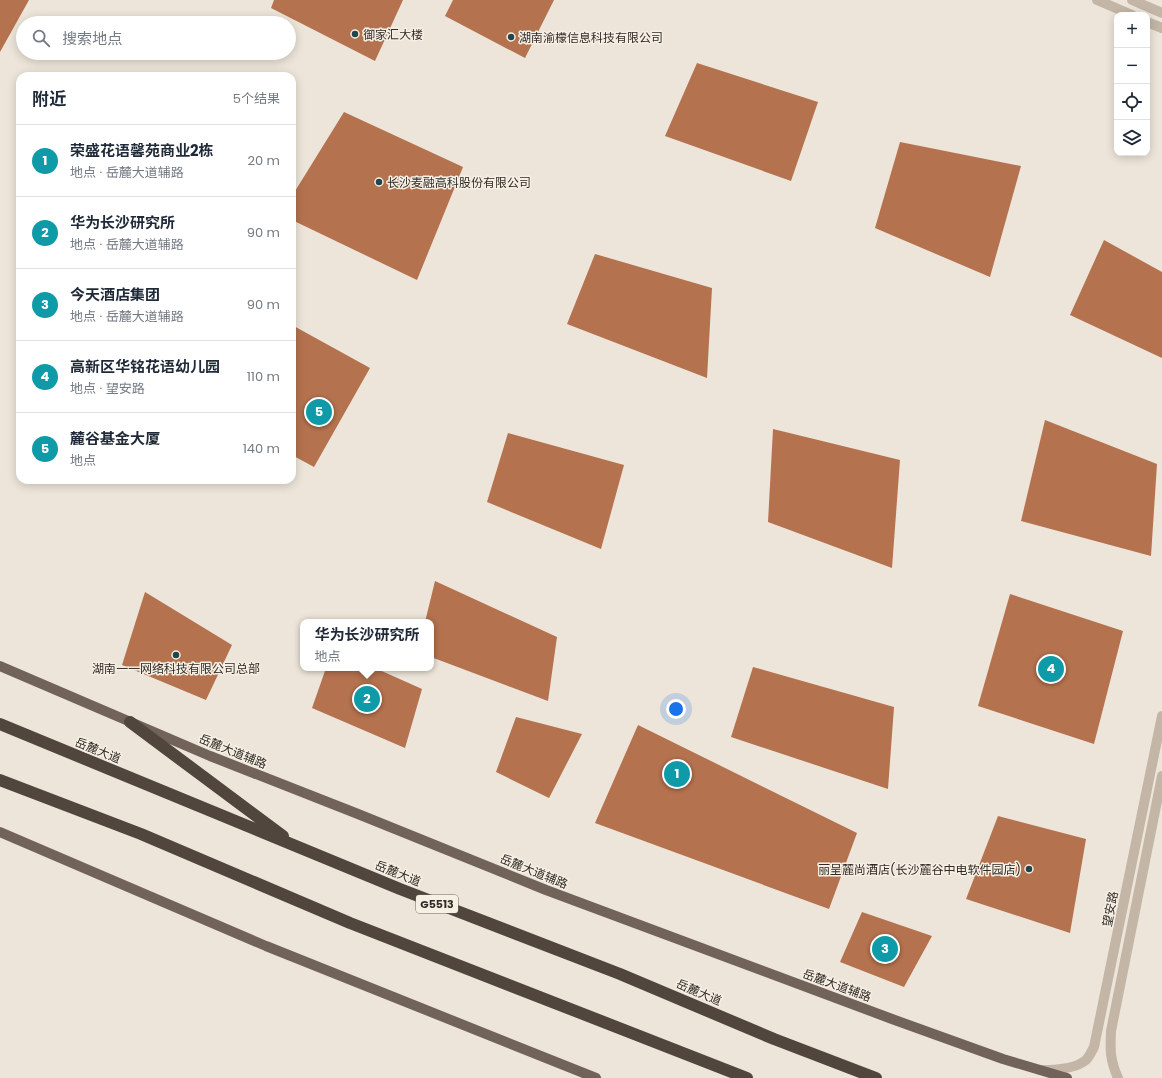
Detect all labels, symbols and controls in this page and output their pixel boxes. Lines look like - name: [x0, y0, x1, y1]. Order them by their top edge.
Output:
- map controls: [1114, 12, 1150, 156]
- button: +: [1114, 12, 1150, 48]
- search box: [16, 16, 296, 60]
- place label: 御家汇大楼: [363, 26, 423, 43]
- icon: search: [30, 27, 52, 49]
- text: 搜索地点: [62, 28, 122, 49]
- marker: 御家汇大楼: [350, 29, 360, 39]
- place label: 湖南渝檬信息科技有限公司: [519, 29, 663, 46]
- marker: 湖南渝檬信息科技有限公司: [506, 32, 516, 42]
- button: −: [1114, 48, 1150, 84]
- button: locate: [1114, 84, 1150, 120]
- text: 附近: [32, 87, 66, 111]
- text: 5个结果: [233, 89, 280, 108]
- button: layers: [1114, 120, 1150, 156]
- text: 荣盛花语馨苑商业2栋: [70, 140, 214, 161]
- text: 1: [43, 151, 47, 170]
- text: 20 m: [247, 151, 280, 170]
- text: 地点 · 岳麓大道辅路: [70, 163, 184, 182]
- place label: 长沙麦融高科股份有限公司: [387, 174, 531, 191]
- marker: 长沙麦融高科股份有限公司: [374, 177, 384, 187]
- text: 华为长沙研究所: [70, 212, 175, 233]
- text: 2: [41, 223, 49, 242]
- text: 90 m: [247, 223, 280, 242]
- text: 地点 · 岳麓大道辅路: [70, 235, 184, 254]
- text: 今天酒店集团: [70, 284, 160, 305]
- text: 3: [41, 295, 49, 314]
- text: 90 m: [247, 295, 280, 314]
- text: 地点 · 岳麓大道辅路: [70, 307, 184, 326]
- text: 高新区华铭花语幼儿园: [70, 356, 220, 377]
- text: 4: [41, 367, 49, 386]
- text: 110 m: [247, 367, 280, 386]
- text: 地点 · 望安路: [70, 379, 145, 398]
- pin: 5: [306, 397, 332, 427]
- text: 麓谷基金大厦: [70, 428, 160, 449]
- text: 5: [41, 439, 49, 458]
- text: 140 m: [243, 439, 280, 458]
- text: 地点: [70, 451, 96, 470]
- popup: [300, 619, 434, 671]
- text: 华为长沙研究所: [314, 624, 420, 645]
- text: 地点: [314, 647, 341, 666]
- marker: 湖南一一网络科技有限公司总部: [171, 650, 181, 660]
- pin: 4: [1038, 654, 1064, 684]
- place label: 湖南一一网络科技有限公司总部: [92, 660, 260, 677]
- pin: 2: [354, 684, 380, 714]
- your location: [666, 699, 686, 719]
- street label: 岳麓大道辅路: [196, 730, 270, 772]
- street label: 岳麓大道: [73, 733, 123, 767]
- pin: 1: [664, 759, 690, 789]
- street label: 岳麓大道辅路: [497, 850, 571, 892]
- street label: 岳麓大道: [373, 856, 423, 890]
- place label: 丽呈麓尚酒店(长沙麓谷中电软件园店): [818, 861, 1021, 878]
- marker: 丽呈麓尚酒店(长沙麓谷中电软件园店): [1024, 864, 1034, 874]
- street label: 望安路: [1098, 890, 1122, 928]
- road number: G5513: [416, 895, 458, 913]
- pin: 3: [872, 934, 898, 964]
- street label: 岳麓大道辅路: [800, 965, 874, 1005]
- street label: 岳麓大道: [674, 975, 724, 1009]

